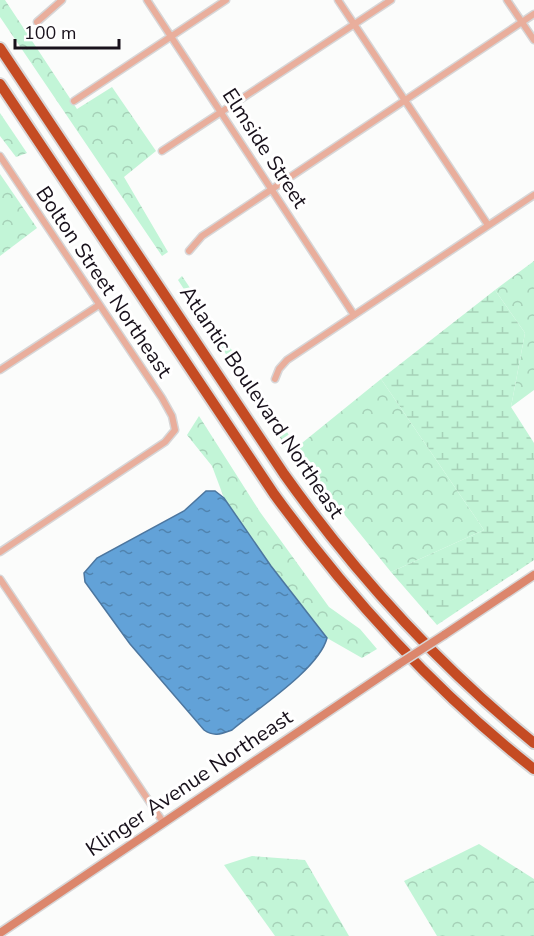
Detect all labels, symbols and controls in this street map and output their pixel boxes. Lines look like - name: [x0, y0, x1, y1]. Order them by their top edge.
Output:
- scale bar: [15, 12, 118, 50]
- text: 100 m: [24, 21, 76, 45]
- street label: Elmside Street: [216, 83, 315, 214]
- street label: Bolton Street Northeast: [29, 181, 179, 384]
- street label: Atlantic Boulevard Northeast: [174, 280, 351, 524]
- street label: Klinger Avenue Northeast: [80, 703, 298, 863]

